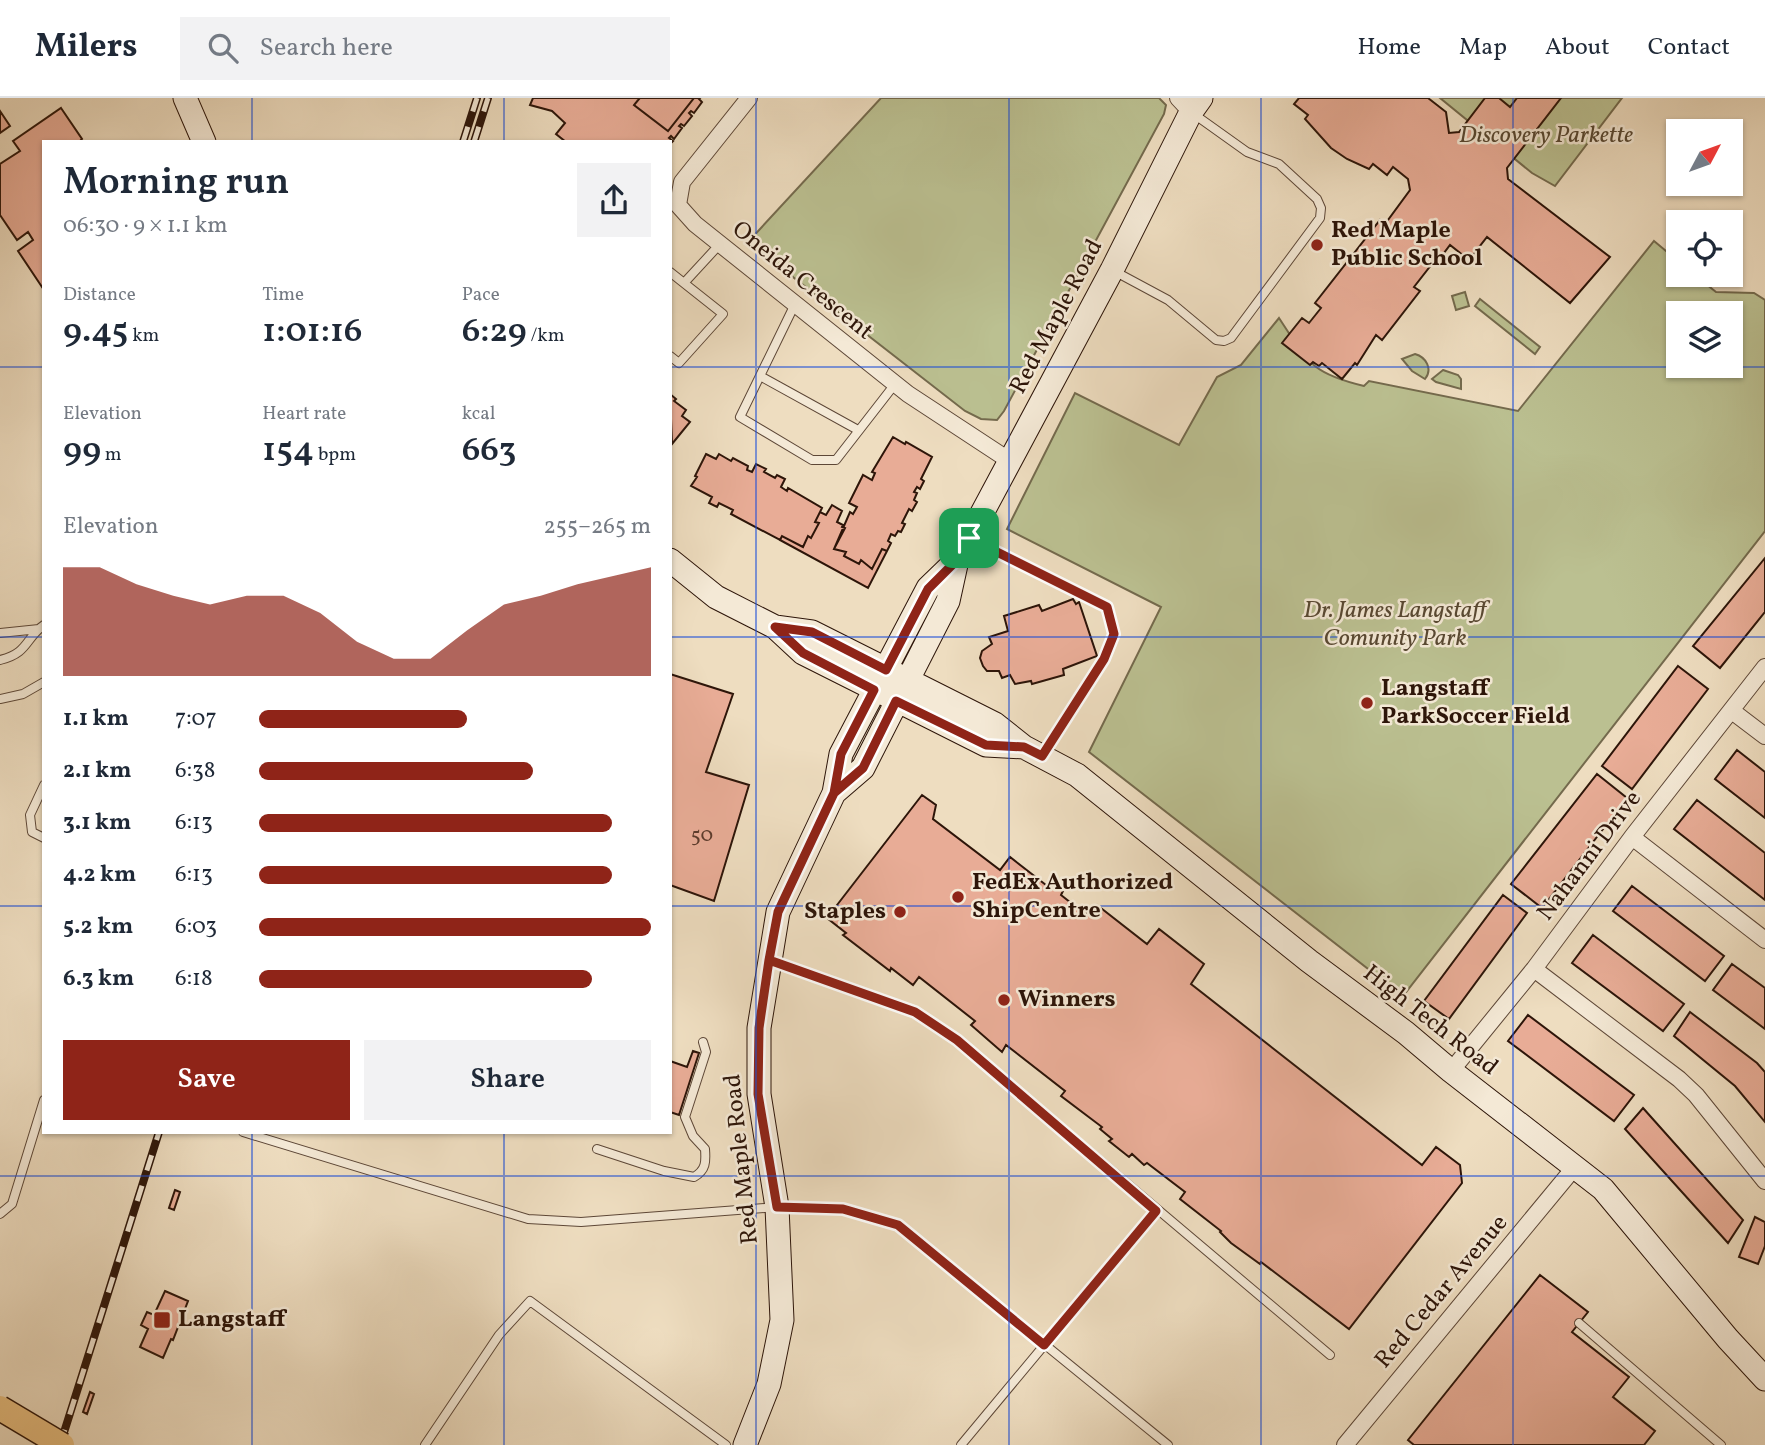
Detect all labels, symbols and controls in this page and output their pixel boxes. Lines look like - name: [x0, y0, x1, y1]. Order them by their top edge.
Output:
- search box: [180, 17, 670, 80]
- text: Milers: [35, 25, 138, 71]
- icon: search: [204, 29, 242, 67]
- text: Search here: [260, 30, 393, 66]
- text: Home: [1357, 31, 1421, 65]
- text: Map: [1459, 31, 1507, 65]
- text: About: [1545, 31, 1610, 65]
- text: Contact: [1648, 31, 1730, 65]
- park label: Discovery Parkette: [1459, 119, 1633, 153]
- north arrow: [1666, 119, 1743, 196]
- map controls: [1666, 119, 1743, 378]
- text: Morning run: [63, 157, 289, 210]
- button: share: [577, 163, 651, 237]
- text: 06:30 · 9 × 1.1 km: [63, 210, 228, 242]
- button: locate: [1666, 210, 1743, 287]
- street label: Oneida Crescent: [724, 213, 880, 349]
- place label: Red Maple Public School: [1331, 214, 1483, 276]
- street label: Red Maple Road: [1002, 234, 1112, 400]
- marker: Red Maple Public School: [1309, 237, 1325, 253]
- text: Distance: [63, 282, 136, 308]
- text: Time: [262, 282, 304, 308]
- text: Pace: [462, 282, 500, 308]
- button: layers: [1666, 301, 1743, 378]
- text: 9.45: [63, 308, 128, 356]
- text: 1:01:16: [262, 308, 362, 356]
- text: 6:29: [462, 308, 527, 356]
- text: km: [128, 323, 159, 349]
- text: /km: [527, 323, 565, 349]
- text: Elevation: [63, 401, 142, 427]
- text: Heart rate: [262, 401, 346, 427]
- text: kcal: [462, 401, 495, 427]
- text: 99: [63, 427, 101, 475]
- text: 154: [262, 427, 314, 475]
- text: 663: [462, 427, 516, 475]
- text: m: [101, 442, 122, 468]
- text: bpm: [314, 442, 356, 468]
- pin: [939, 508, 999, 568]
- text: Elevation: [63, 511, 159, 543]
- text: 255–265 m: [543, 511, 651, 543]
- icon: arrive: [950, 519, 988, 557]
- park label: Dr. James Langstaff Comunity Park: [1304, 594, 1491, 656]
- place label: Langstaff ParkSoccer Field: [1381, 672, 1570, 734]
- marker: Langstaff ParkSoccer Field: [1359, 695, 1375, 711]
- text: 1.1 km: [63, 703, 129, 735]
- text: 7:07: [175, 703, 217, 735]
- text: 2.1 km: [63, 755, 132, 787]
- text: 6:38: [175, 755, 216, 787]
- street label: Nahanni Drive: [1530, 784, 1650, 928]
- text: 3.1 km: [63, 807, 131, 839]
- text: 6:13: [175, 807, 213, 839]
- house number: 50: [691, 821, 713, 850]
- text: 4.2 km: [63, 859, 136, 891]
- text: 6:13: [175, 859, 213, 891]
- place label: FedEx Authorized ShipCentre: [972, 866, 1173, 928]
- marker: FedEx Authorized ShipCentre: [950, 889, 966, 905]
- place label: Staples: [804, 895, 886, 929]
- marker: Staples: [892, 904, 908, 920]
- text: 5.2 km: [63, 911, 133, 943]
- text: 6:03: [175, 911, 217, 943]
- street label: High Tech Road: [1355, 957, 1505, 1085]
- text: 6.3 km: [63, 963, 134, 995]
- text: 6:18: [175, 963, 213, 995]
- place label: Winners: [1018, 983, 1116, 1017]
- marker: Winners: [996, 992, 1012, 1008]
- button: Save: [63, 1040, 350, 1120]
- button: Share: [364, 1040, 651, 1120]
- street label: Red Maple Road: [716, 1072, 768, 1246]
- street label: Red Cedar Avenue: [1367, 1208, 1517, 1376]
- place label: Langstaff: [178, 1303, 288, 1337]
- marker: Langstaff: [152, 1310, 172, 1330]

